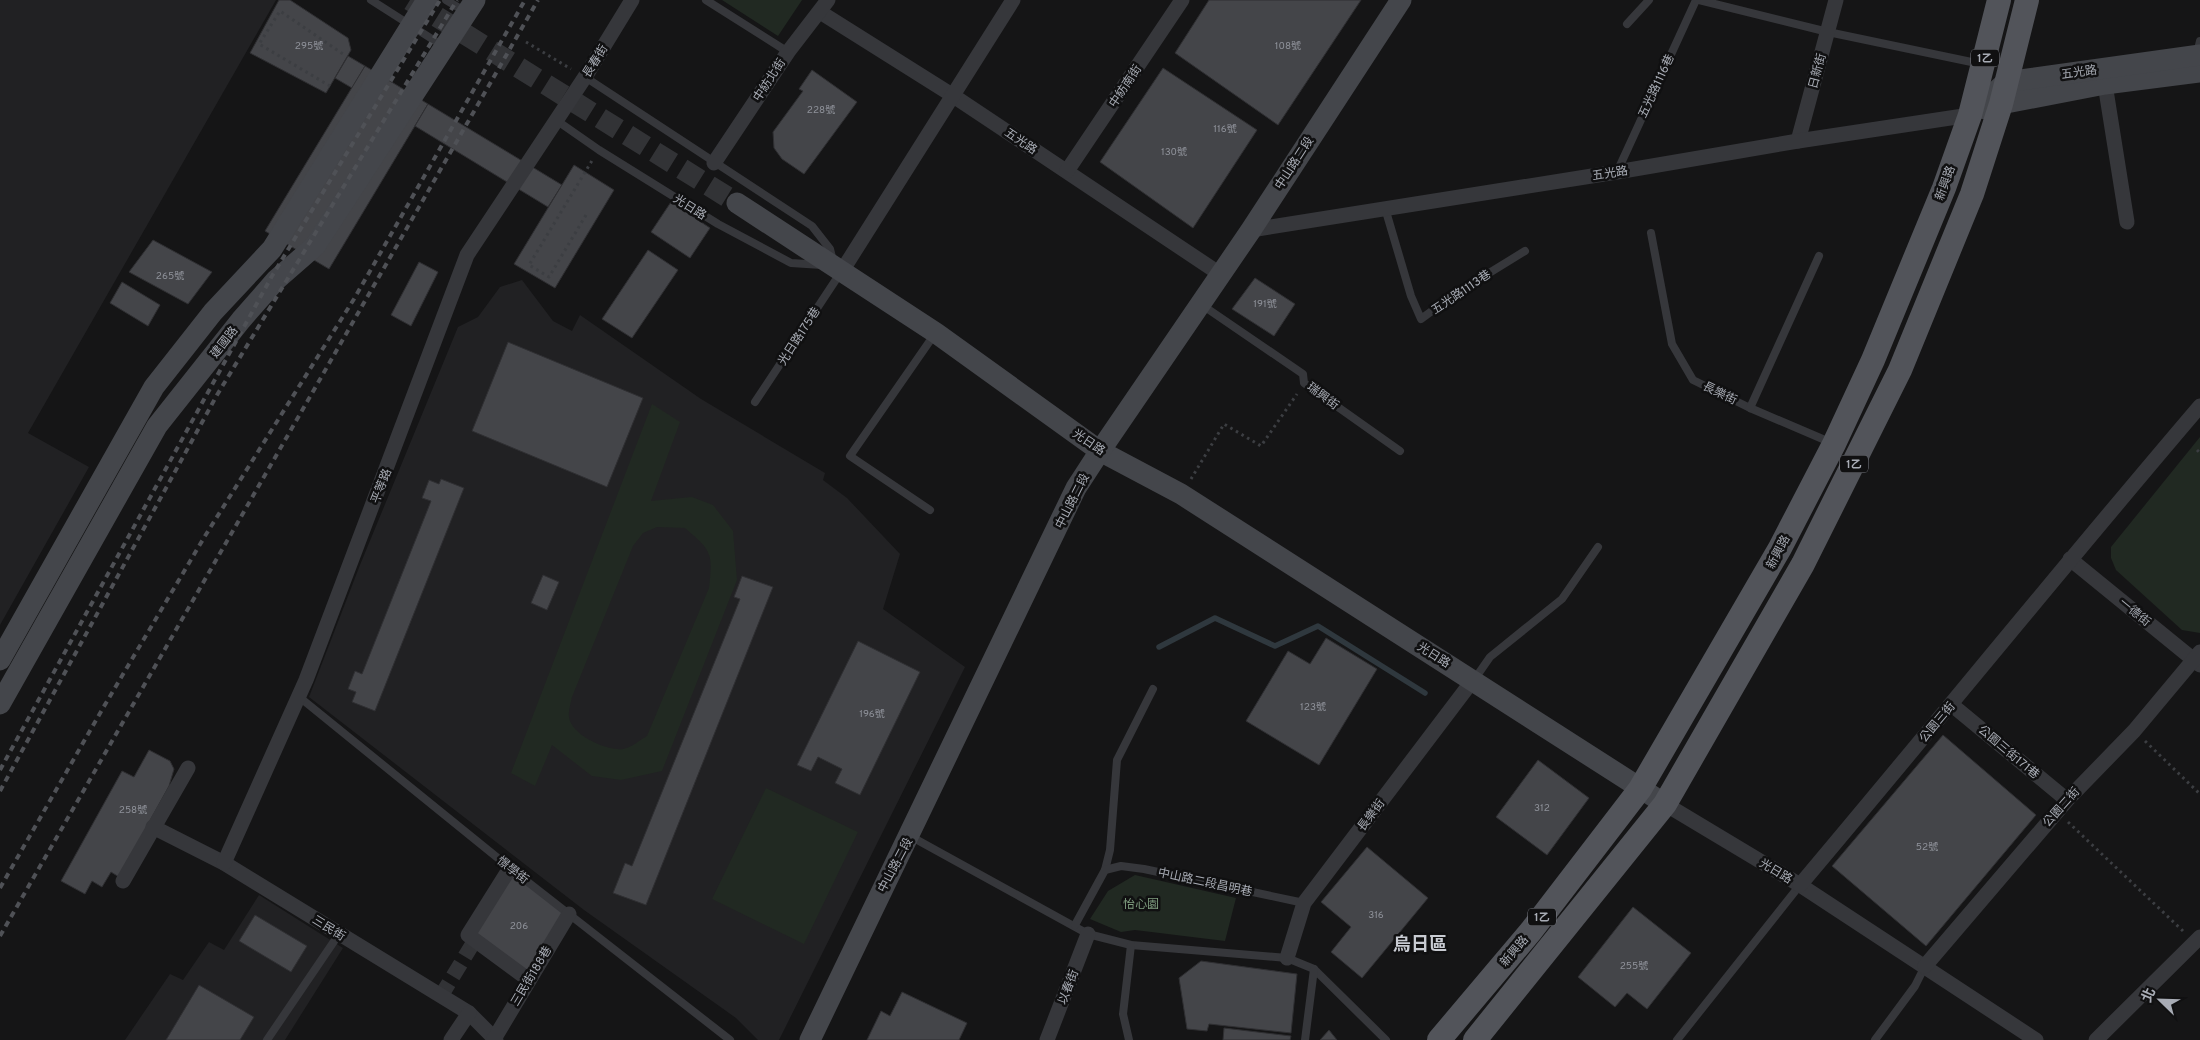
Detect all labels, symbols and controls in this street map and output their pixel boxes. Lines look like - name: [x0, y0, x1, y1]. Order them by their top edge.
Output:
- house number: 295號: [295, 40, 323, 53]
- house number: 108號: [1275, 40, 1301, 53]
- street label: 長春街: [580, 42, 612, 81]
- road number: 1乙: [1971, 49, 1999, 66]
- street label: 五光路1116巷: [1635, 52, 1679, 121]
- street label: 日新街: [1806, 52, 1830, 91]
- street label: 中紡北街: [750, 56, 790, 105]
- street label: 中紡南街: [1106, 62, 1146, 111]
- street label: 五光路: [2060, 63, 2098, 83]
- house number: 228號: [807, 104, 835, 117]
- house number: 116號: [1213, 123, 1237, 136]
- street label: 五光路: [1001, 125, 1040, 159]
- street label: 中山路二段: [1272, 134, 1318, 193]
- house number: 130號: [1161, 146, 1187, 159]
- street label: 五光路: [1591, 163, 1629, 185]
- street label: 新興路: [1932, 164, 1960, 203]
- street label: 光日路: [670, 192, 709, 224]
- street label: 五光路1113巷: [1429, 267, 1494, 319]
- house number: 265號: [156, 270, 184, 283]
- house number: 191號: [1253, 298, 1277, 311]
- street label: 光日路175巷: [775, 304, 825, 369]
- street label: 建國路: [207, 324, 242, 362]
- street label: 長樂街: [1700, 379, 1739, 409]
- street label: 瑞興街: [1303, 380, 1342, 414]
- street label: 光日路: [1069, 426, 1108, 460]
- road number: 1乙: [1840, 456, 1868, 472]
- street label: 平等路: [368, 467, 396, 506]
- street label: 中山路二段: [1052, 471, 1094, 532]
- street label: 新興路: [1763, 533, 1794, 572]
- street label: 一德街: [2115, 595, 2153, 630]
- street label: 光日路: [1414, 640, 1453, 672]
- street label: 公園三街: [1916, 699, 1959, 746]
- house number: 123號: [1300, 701, 1326, 714]
- house number: 196號: [859, 708, 885, 721]
- street label: 公園三街171巷: [1974, 722, 2042, 783]
- street label: 公園二街: [2040, 784, 2084, 831]
- street label: 長樂街: [1355, 796, 1389, 835]
- house number: 312: [1534, 802, 1550, 815]
- house number: 258號: [119, 804, 147, 817]
- street label: 中山路二段: [875, 835, 917, 896]
- house number: 52號: [1916, 841, 1938, 854]
- street label: 憬學街: [493, 853, 531, 888]
- street label: 光日路: [1756, 856, 1795, 888]
- street label: 中山路二段昌明巷: [1156, 865, 1253, 901]
- park label: 怡心園: [1123, 897, 1159, 913]
- house number: 316: [1368, 909, 1384, 922]
- road number: 1乙: [1528, 909, 1556, 926]
- street label: 三民街: [309, 913, 348, 945]
- house number: 206: [510, 920, 528, 933]
- street label: 新興路: [1497, 933, 1532, 971]
- district label: 烏日區: [1393, 934, 1447, 957]
- street label: 三民街188巷: [508, 944, 556, 1009]
- house number: 255號: [1620, 960, 1648, 973]
- street label: 以春街: [1055, 968, 1083, 1007]
- north arrow: [2135, 975, 2185, 1025]
- text: 北: [2139, 986, 2160, 1005]

